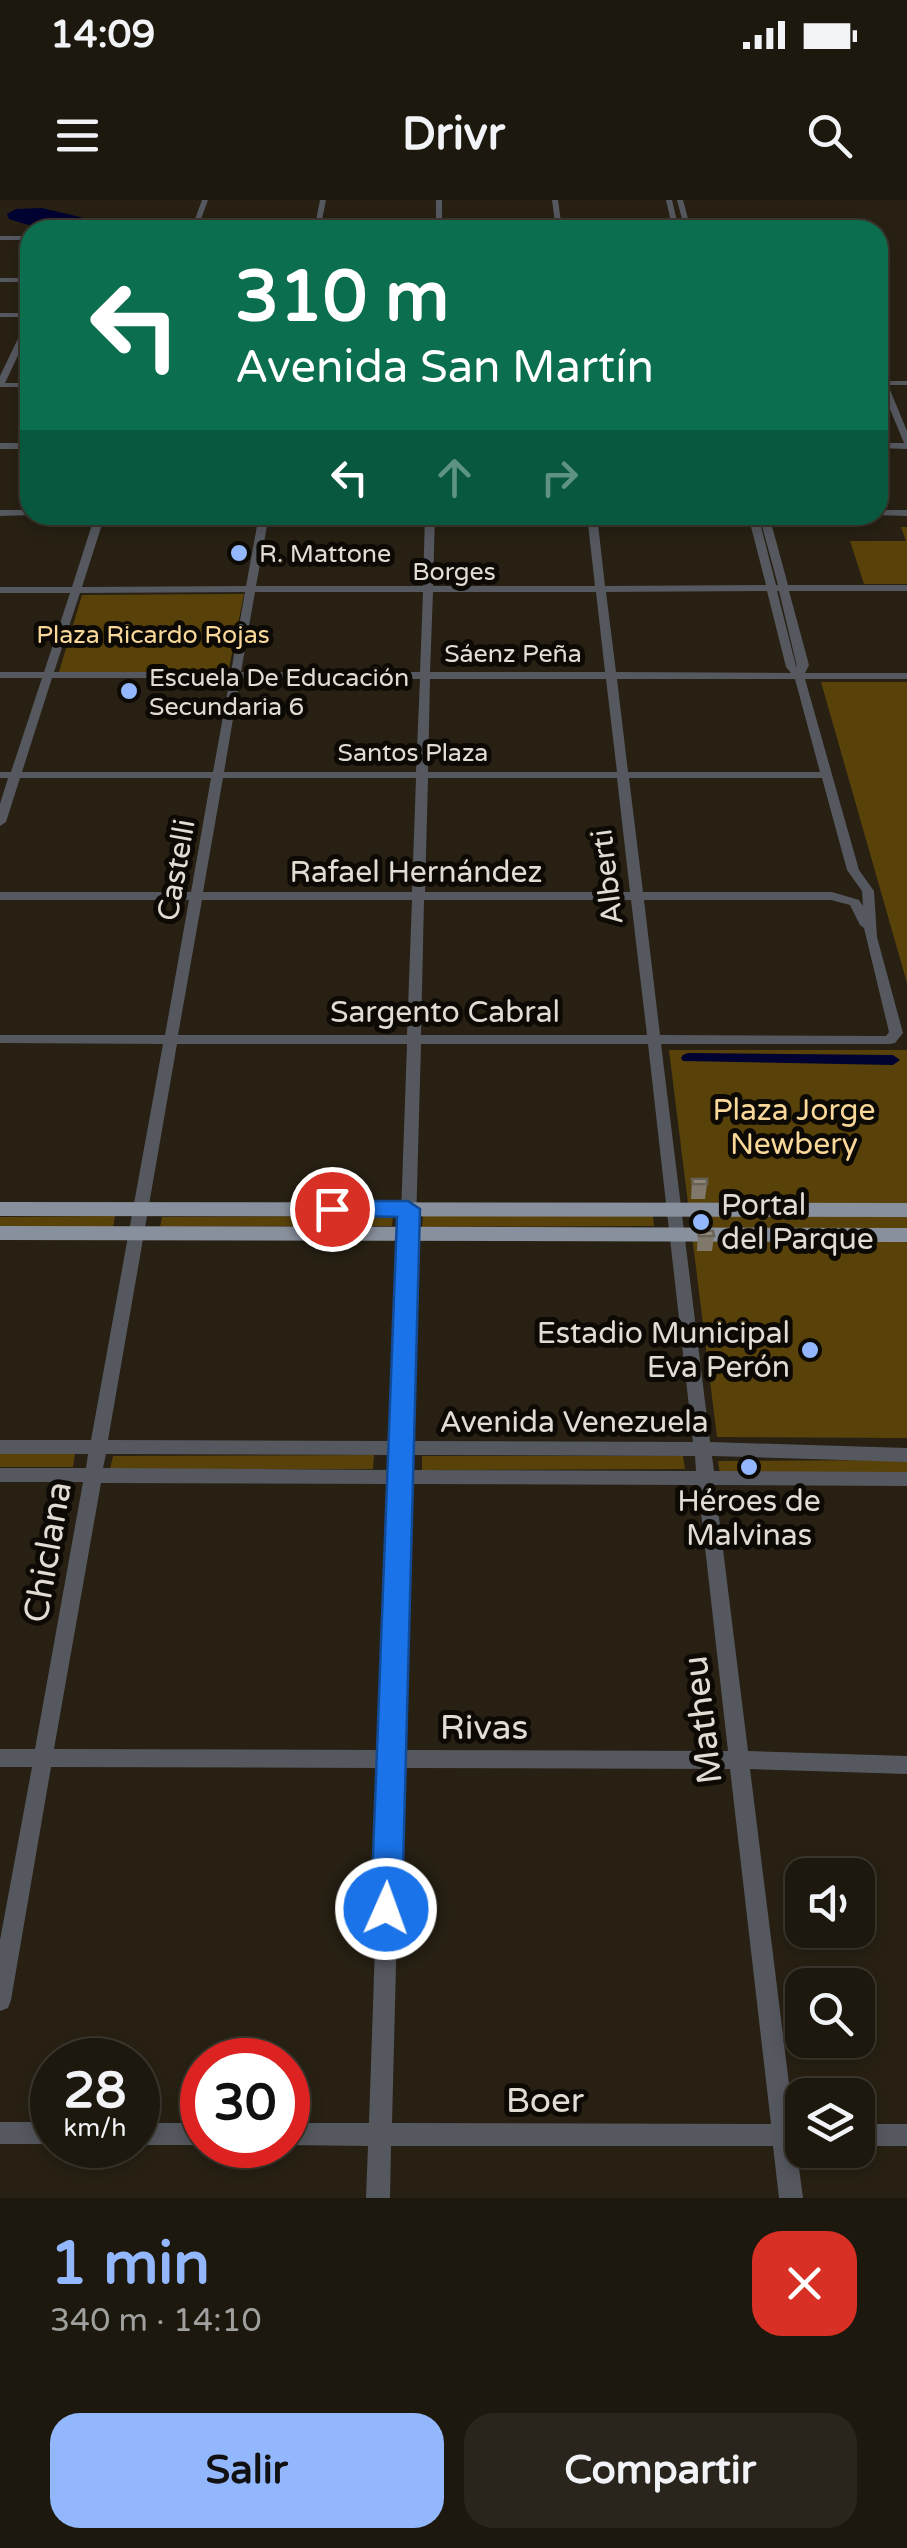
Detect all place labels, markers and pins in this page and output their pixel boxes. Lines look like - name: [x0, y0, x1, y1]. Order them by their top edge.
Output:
- place label: R. Mattone: [259, 539, 391, 569]
- marker: R. Mattone: [228, 542, 250, 564]
- place label: Escuela De Educación Secundaria 6: [149, 663, 409, 722]
- marker: Escuela De Educación Secundaria 6: [118, 680, 140, 702]
- pin: [290, 1167, 375, 1252]
- place label: Portal del Parque: [721, 1187, 874, 1258]
- marker: Portal del Parque: [690, 1211, 712, 1233]
- place label: Estadio Municipal Eva Perón: [537, 1315, 790, 1386]
- marker: Estadio Municipal Eva Perón: [799, 1339, 821, 1361]
- marker: Héroes de Malvinas: [738, 1456, 760, 1478]
- place label: Héroes de Malvinas: [677, 1483, 821, 1554]

